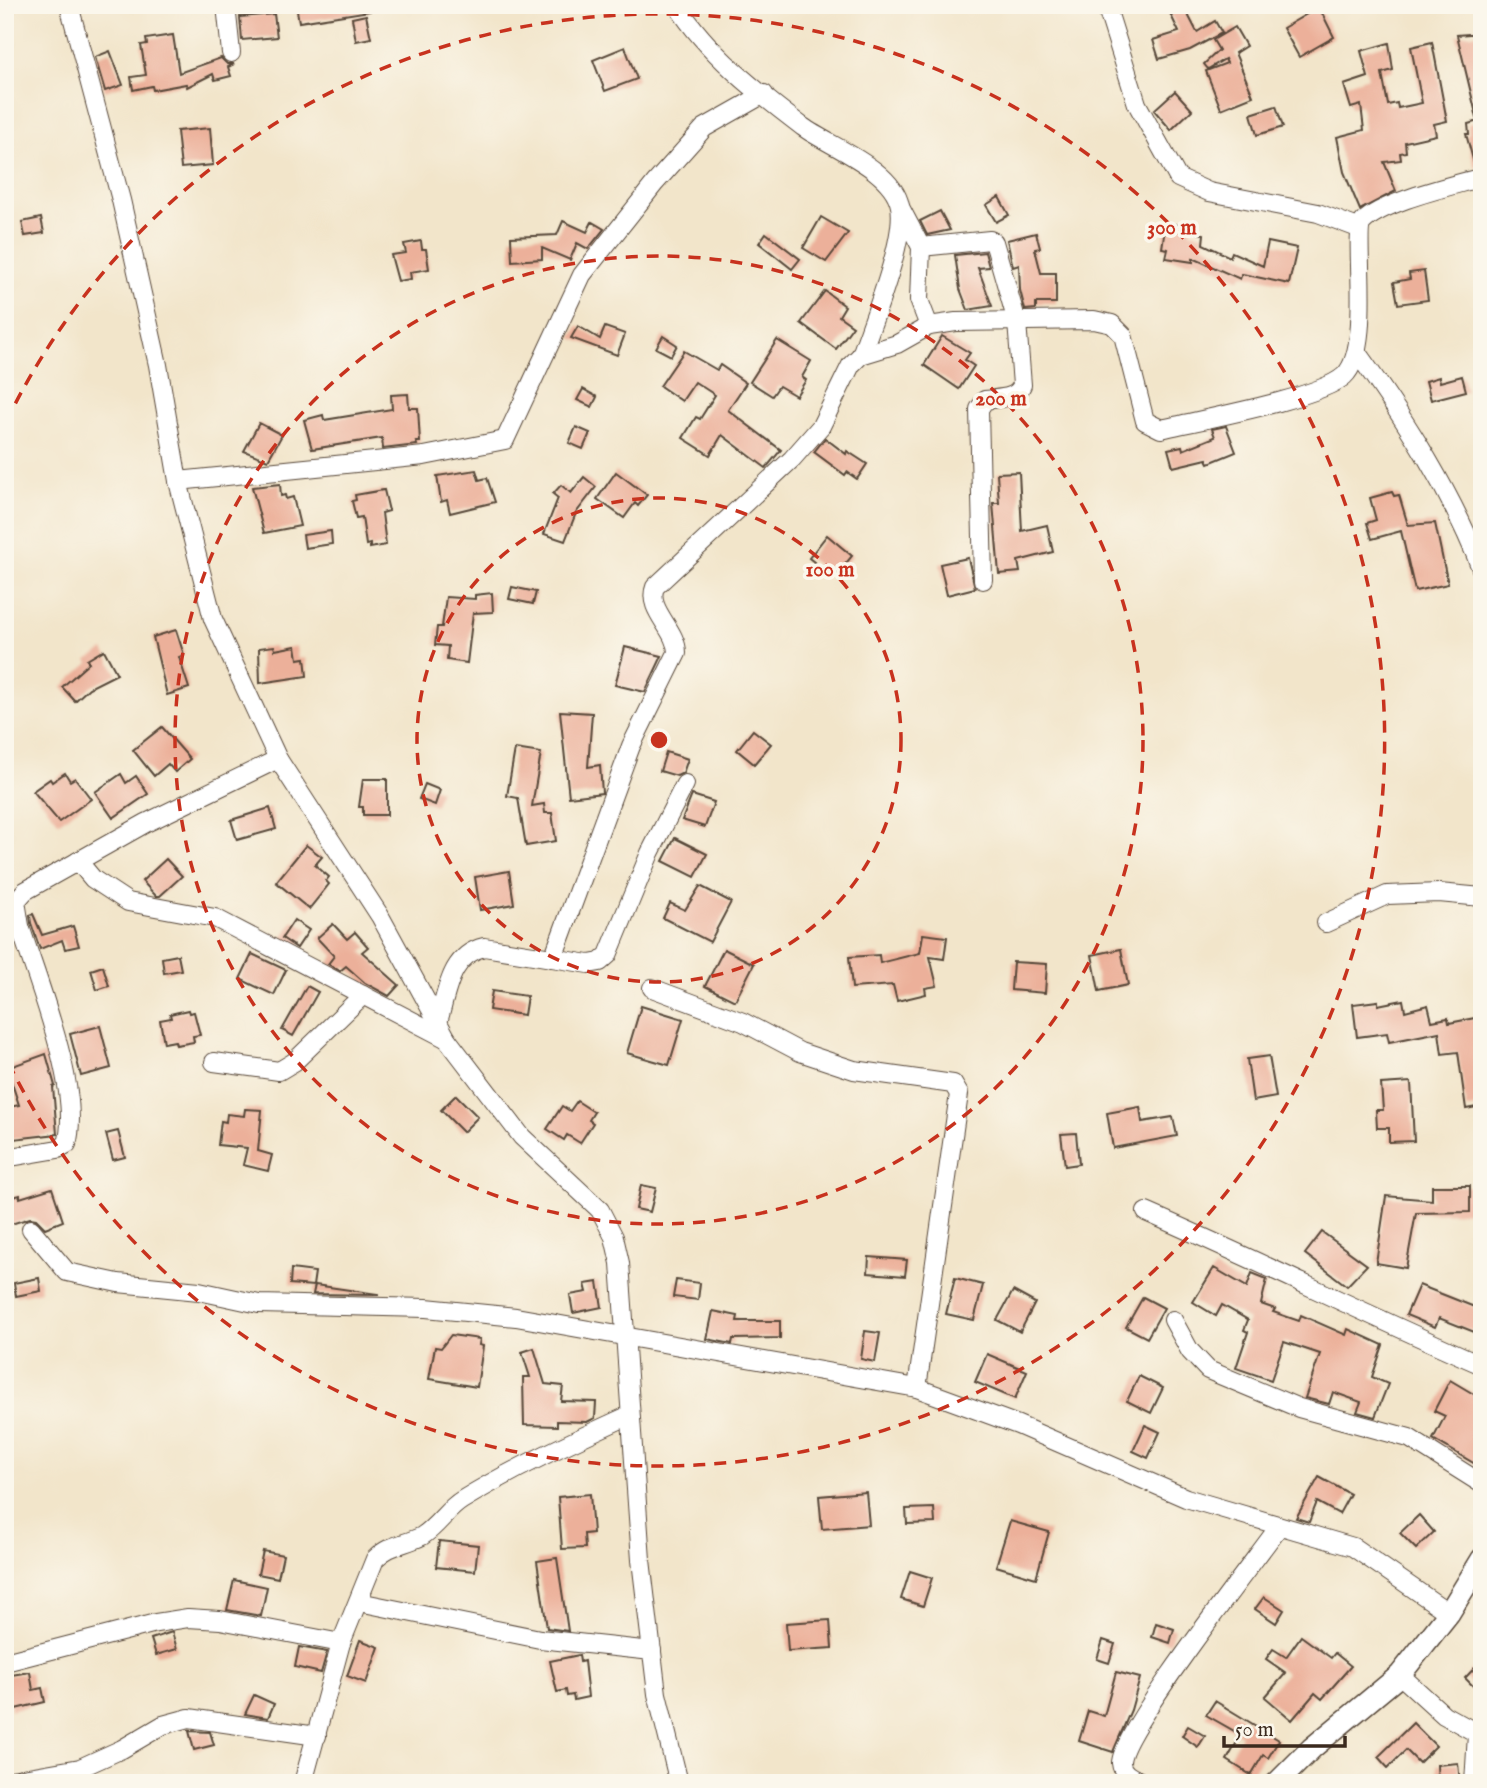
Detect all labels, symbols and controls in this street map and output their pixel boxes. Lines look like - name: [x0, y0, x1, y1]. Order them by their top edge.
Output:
- text: 300 m: [1147, 215, 1197, 242]
- text: 200 m: [975, 386, 1027, 413]
- text: 100 m: [805, 557, 855, 584]
- centre of rings: [647, 728, 671, 752]
- scale bar: [1224, 1704, 1345, 1748]
- text: 50 m: [1235, 1717, 1274, 1744]

